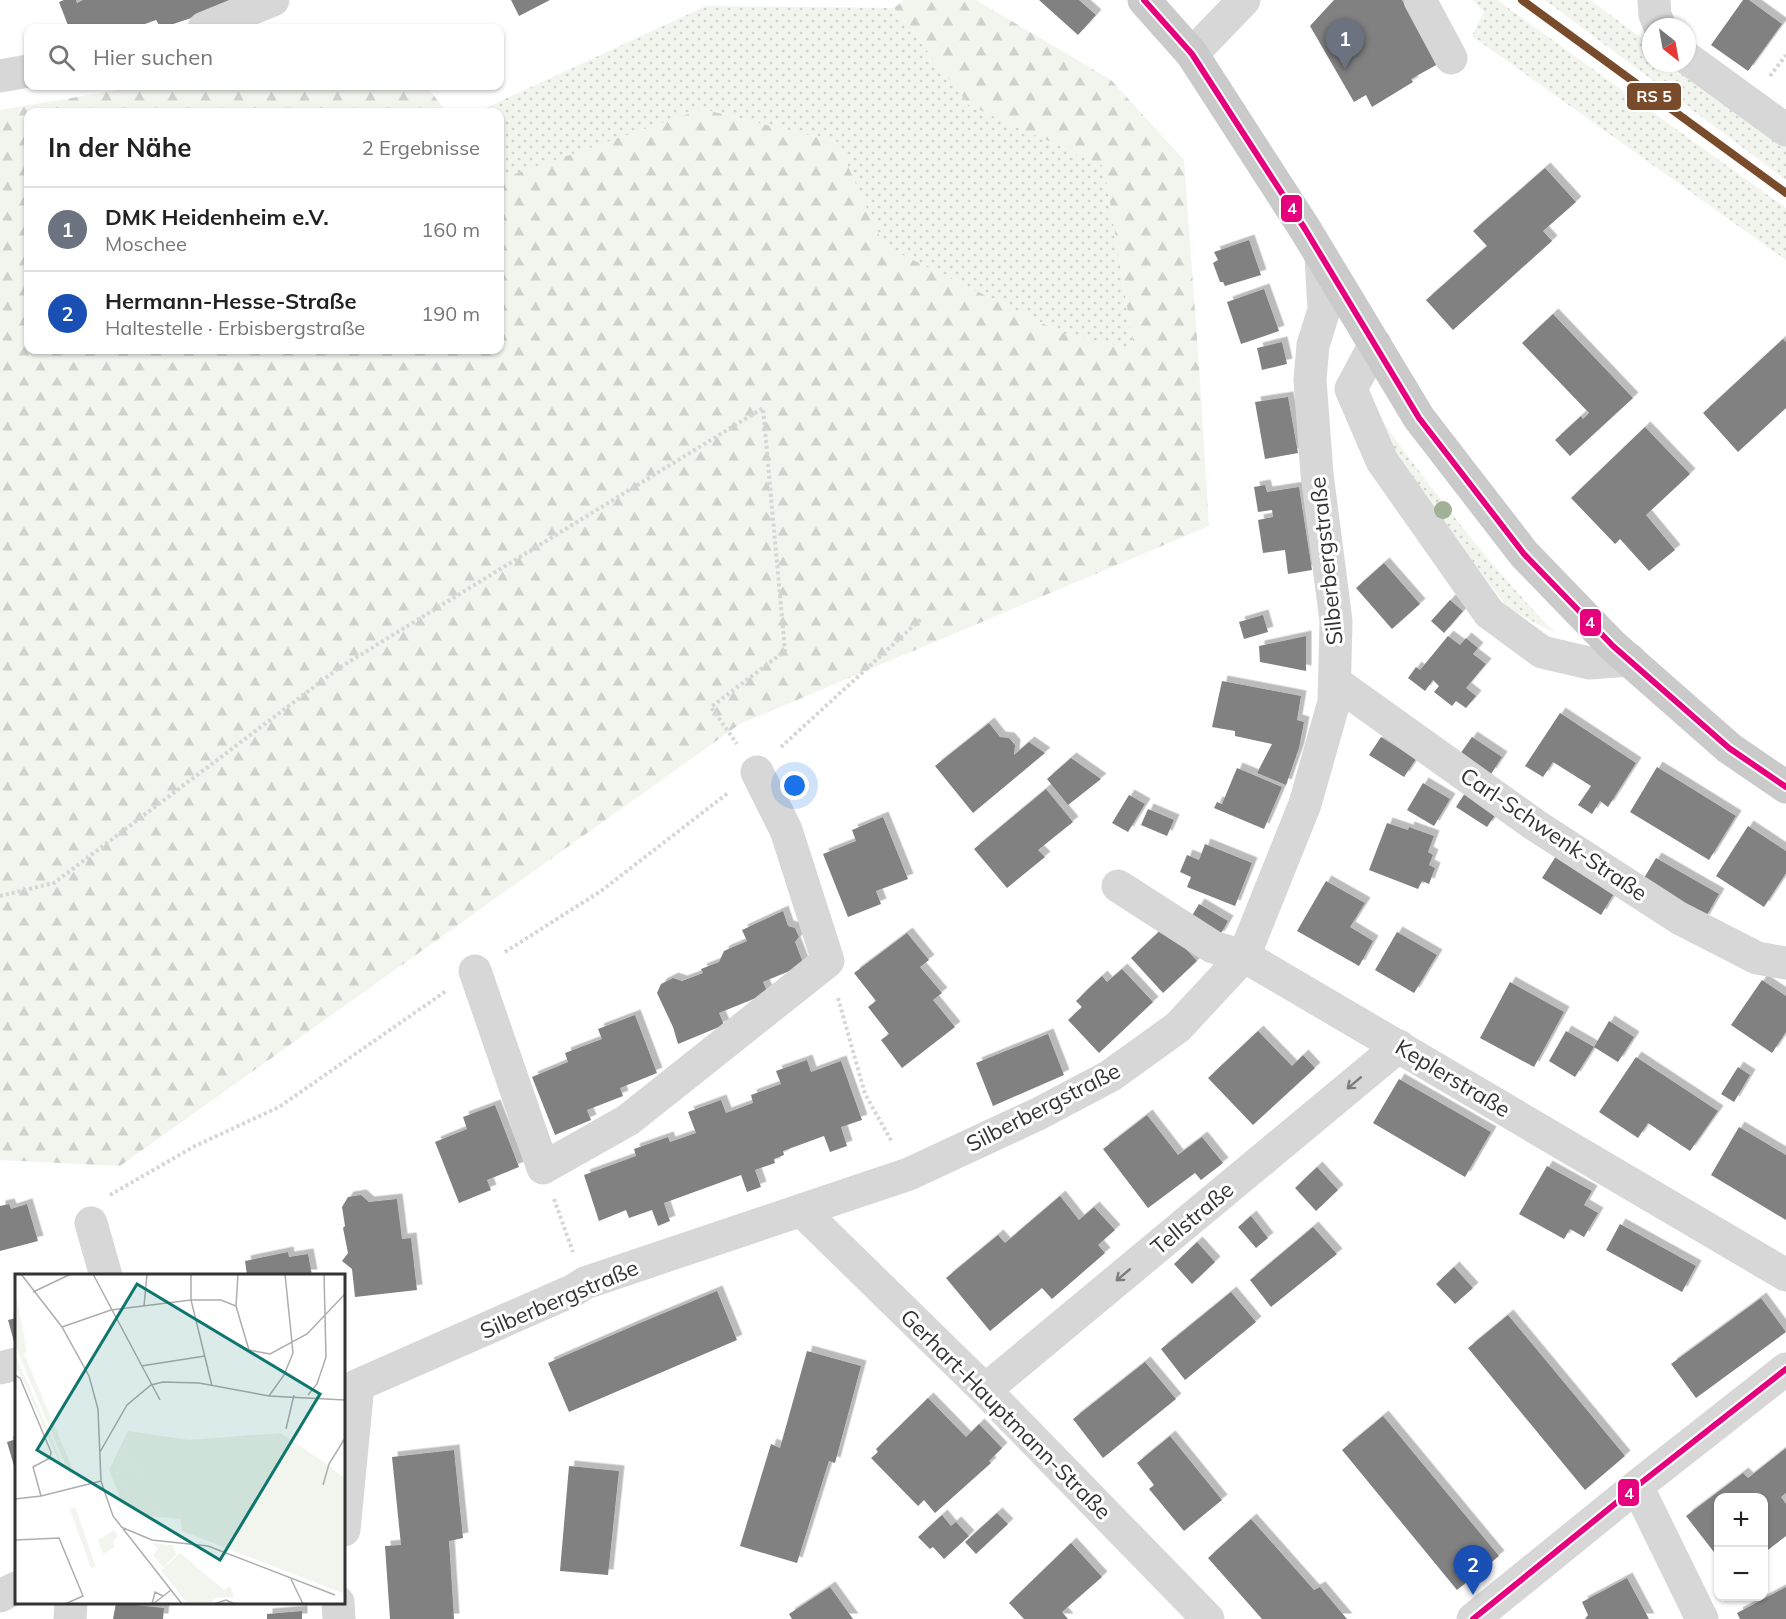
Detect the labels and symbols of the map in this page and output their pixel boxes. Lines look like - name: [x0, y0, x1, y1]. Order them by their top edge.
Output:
- north arrow: [1642, 18, 1696, 72]
- pin: 1: [1326, 20, 1364, 69]
- line badge: RS 5: [1626, 82, 1682, 111]
- text: RS 5: [1636, 86, 1672, 106]
- line badge: 4: [1280, 194, 1303, 223]
- text: 4: [1287, 198, 1297, 218]
- street label: Silberbergstraße: [1303, 475, 1349, 647]
- line badge: 4: [1579, 608, 1602, 637]
- text: 4: [1585, 612, 1595, 632]
- street label: Carl-Schwenk-Straße: [1455, 761, 1653, 907]
- your location: [780, 771, 809, 800]
- street label: Keplerstraße: [1390, 1033, 1516, 1123]
- street label: Silberbergstraße: [961, 1056, 1125, 1158]
- one-way arrow: [1347, 1076, 1362, 1090]
- street label: Tellstraße: [1145, 1175, 1239, 1261]
- street label: Silberbergstraße: [476, 1253, 642, 1345]
- one-way arrow: [1116, 1268, 1131, 1282]
- inset map: [15, 1274, 345, 1604]
- street label: Gerhart-Hauptmann-Straße: [895, 1303, 1117, 1525]
- line badge: 4: [1617, 1478, 1640, 1507]
- text: 4: [1624, 1483, 1634, 1503]
- pin: 2: [1454, 1546, 1492, 1595]

